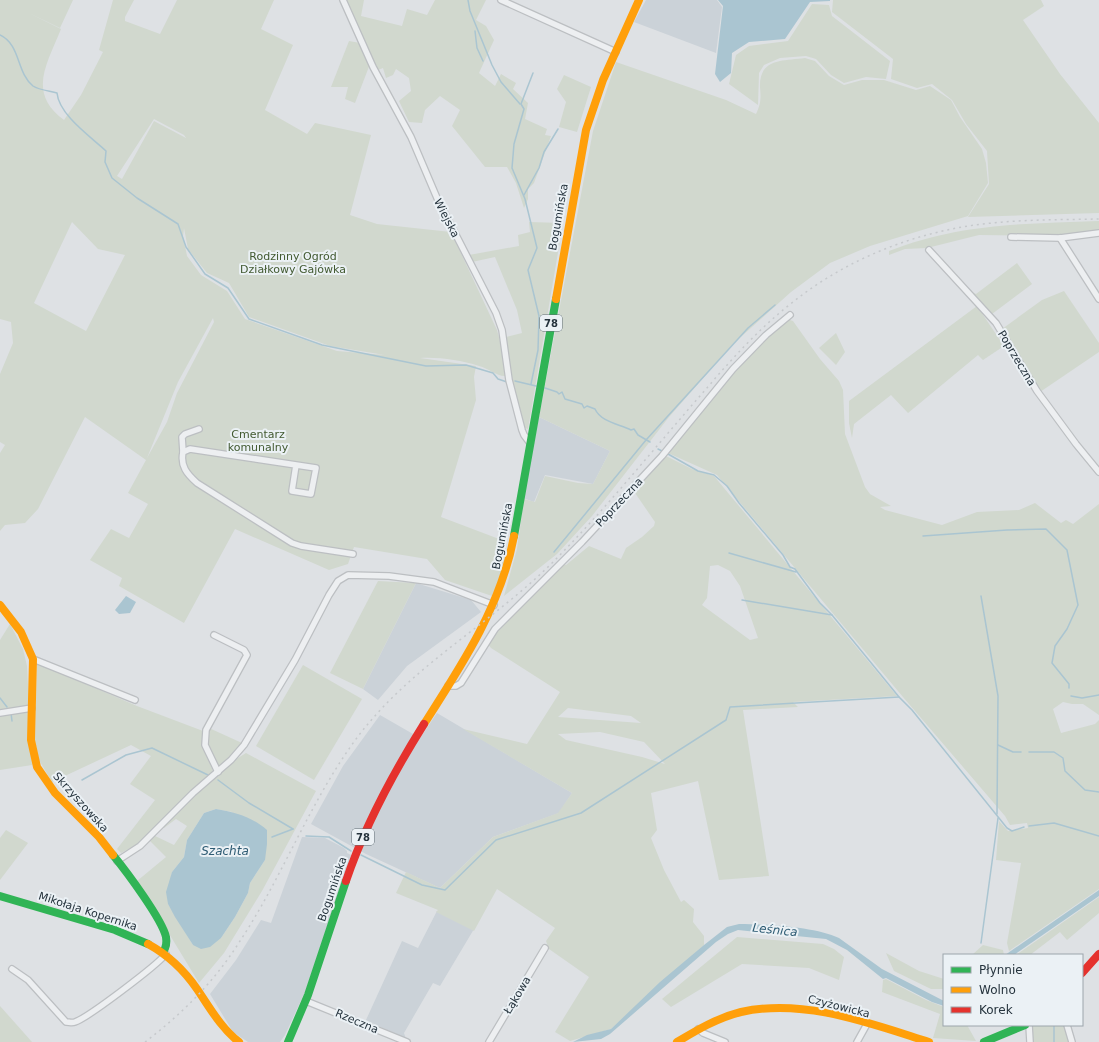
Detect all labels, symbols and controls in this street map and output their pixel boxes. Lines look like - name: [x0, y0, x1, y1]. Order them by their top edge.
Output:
- street label: Bogumińska: [546, 183, 571, 252]
- street label: Wiejska: [431, 196, 462, 240]
- park label: Rodzinny Ogród Działkowy Gajówka: [240, 250, 346, 276]
- road number: 78: [540, 315, 562, 331]
- street label: Poprzeczna: [995, 328, 1038, 388]
- park label: Cmentarz komunalny: [228, 428, 289, 454]
- street label: Poprzeczna: [593, 475, 645, 530]
- street label: Bogumińska: [490, 502, 515, 571]
- street label: Skrzyszowska: [50, 770, 111, 835]
- road number: 78: [352, 829, 374, 845]
- water label: Szachta: [201, 844, 249, 858]
- street label: Bogumińska: [315, 855, 350, 923]
- street label: Mikołaja Kopernika: [37, 889, 139, 934]
- water label: Leśnica: [752, 921, 798, 939]
- legend: [943, 954, 1083, 1026]
- text: Płynnie: [979, 963, 1023, 977]
- street label: Łąkowa: [501, 974, 534, 1017]
- text: Wolno: [979, 983, 1016, 997]
- street label: Czyżowicka: [806, 992, 871, 1020]
- text: Korek: [979, 1003, 1013, 1017]
- street label: Rzeczna: [333, 1007, 380, 1036]

